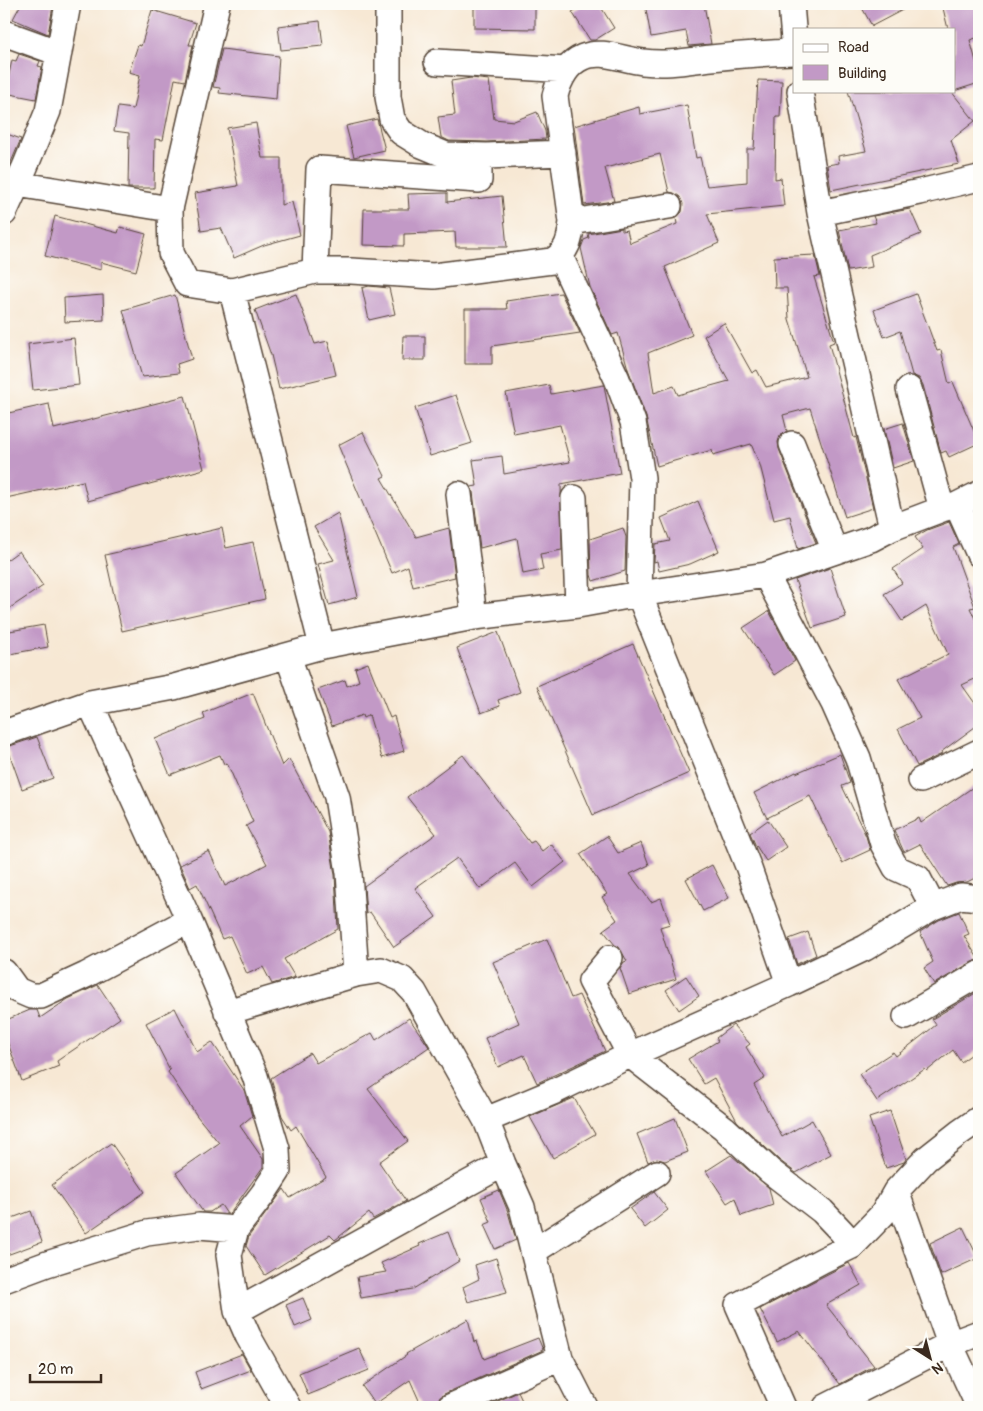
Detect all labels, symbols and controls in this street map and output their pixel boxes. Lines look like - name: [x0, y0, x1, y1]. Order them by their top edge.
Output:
- legend: [793, 28, 956, 92]
- text: Road: [838, 38, 869, 57]
- text: Building: [838, 64, 886, 83]
- north arrow: [906, 1334, 956, 1384]
- scale bar: [30, 1351, 101, 1383]
- text: N: [929, 1358, 946, 1378]
- text: 20 m: [38, 1360, 73, 1379]

